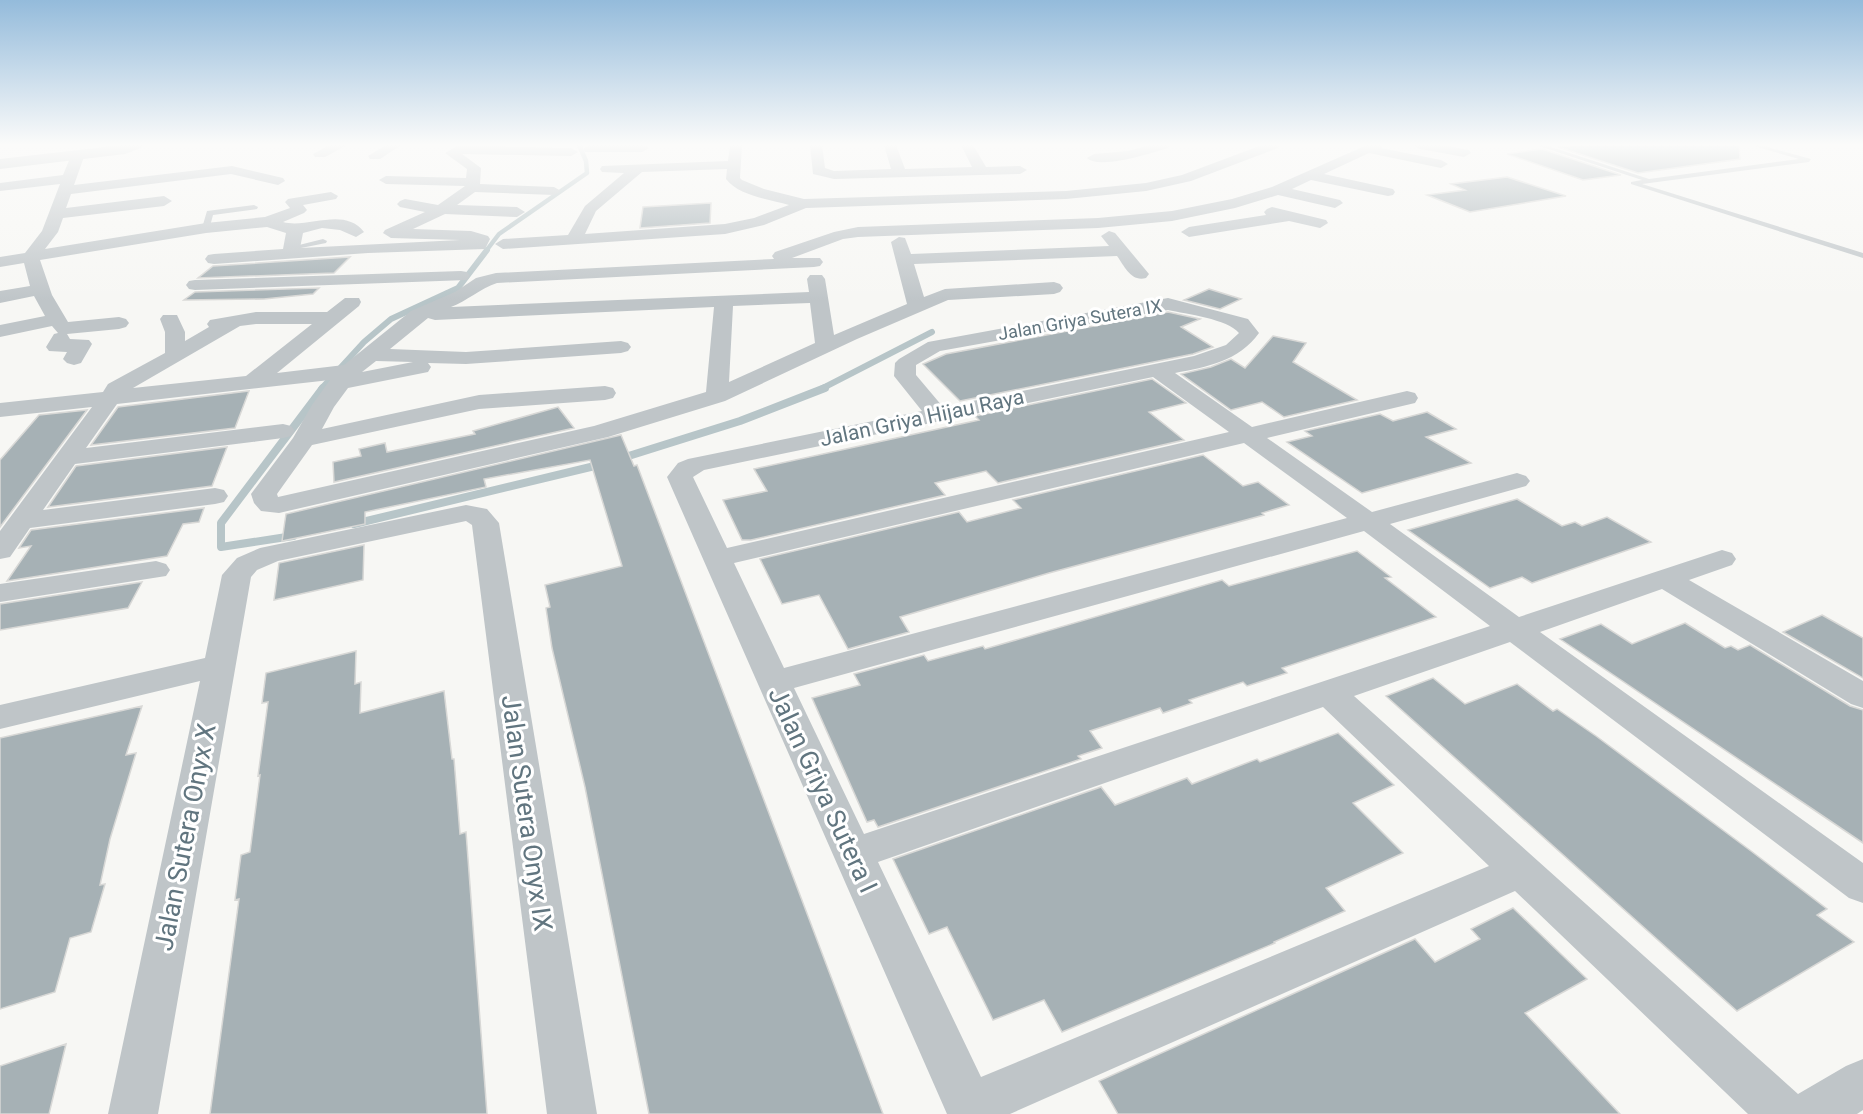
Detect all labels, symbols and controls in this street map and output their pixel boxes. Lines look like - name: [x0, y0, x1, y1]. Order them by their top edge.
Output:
- street label: Jalan Griya Sutera IX: [996, 295, 1164, 344]
- street label: Jalan Griya Hijau Raya: [818, 385, 1026, 451]
- street label: Jalan Griya Sutera I: [762, 682, 884, 898]
- street label: Jalan Sutera Onyx IX: [496, 693, 558, 933]
- street label: Jalan Sutera Onyx X: [148, 721, 222, 953]

